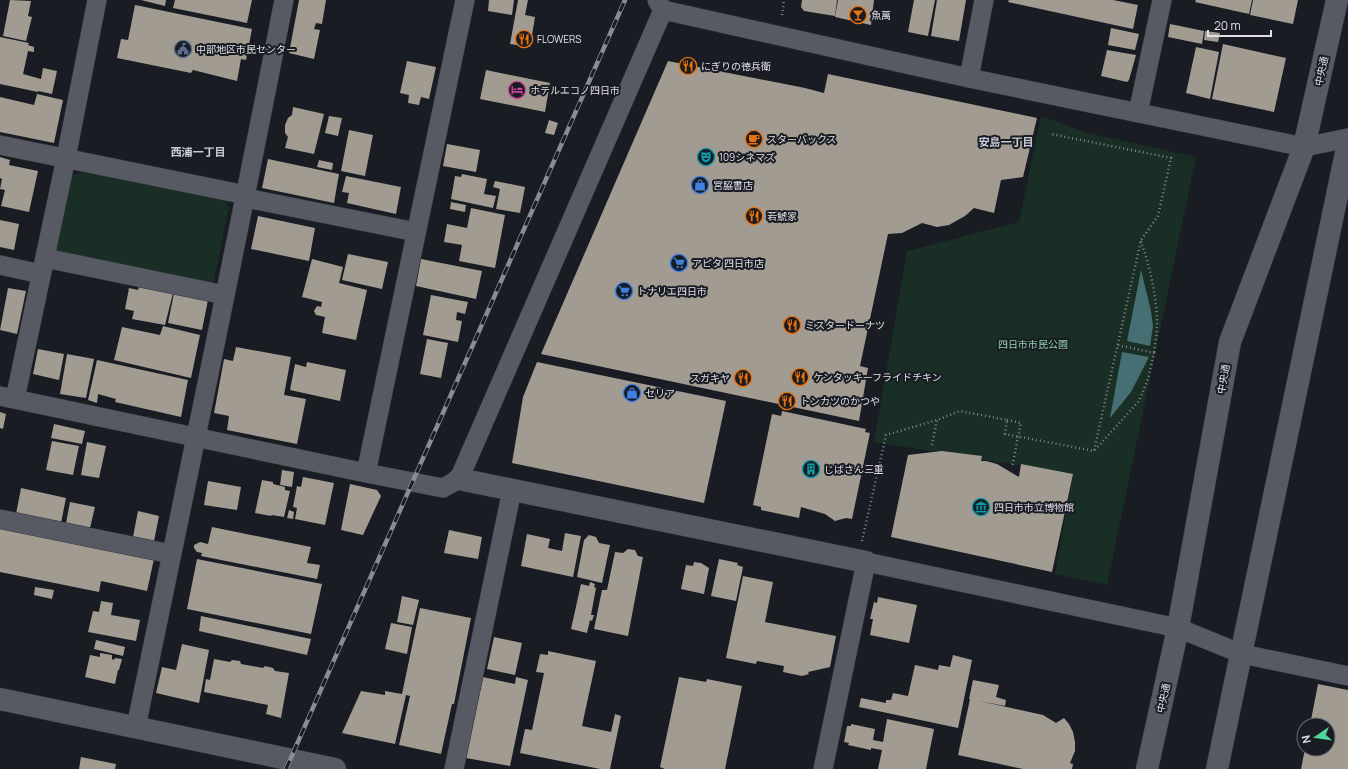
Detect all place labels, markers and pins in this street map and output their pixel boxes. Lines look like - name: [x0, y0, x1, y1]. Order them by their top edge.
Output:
- bar icon: 魚萬: [848, 5, 868, 25]
- place label: 魚萬: [871, 8, 891, 22]
- restaurant icon: FLOWERS: [514, 29, 534, 49]
- place label: FLOWERS: [537, 32, 581, 46]
- public building icon: 中部地区市民センター: [173, 39, 193, 59]
- place label: 中部地区市民センター: [196, 42, 296, 56]
- restaurant icon: にぎりの徳兵衛: [678, 56, 698, 76]
- place label: にぎりの徳兵衛: [701, 59, 771, 73]
- hotel icon: ホテルエコノ四日市: [507, 80, 527, 100]
- place label: ホテルエコノ四日市: [530, 83, 620, 97]
- cafe icon: スターバックス: [744, 129, 764, 149]
- place label: スターバックス: [767, 132, 837, 146]
- theatre icon: 109シネマズ: [696, 147, 716, 167]
- place label: 109シネマズ: [719, 150, 775, 164]
- shop icon: 宮脇書店: [690, 175, 710, 195]
- place label: 宮脇書店: [713, 178, 753, 192]
- restaurant icon: 若鯱家: [744, 206, 764, 226]
- place label: 若鯱家: [767, 209, 797, 223]
- supermarket icon: アピタ 四日市店: [669, 253, 689, 273]
- place label: アピタ 四日市店: [692, 256, 764, 270]
- supermarket icon: トナリエ四日市: [614, 281, 634, 301]
- place label: トナリエ四日市: [637, 284, 707, 298]
- restaurant icon: ミスタードーナツ: [782, 315, 802, 335]
- place label: ミスタードーナツ: [805, 318, 885, 332]
- restaurant icon: ケンタッキーフライドチキン: [790, 367, 810, 387]
- restaurant icon: スガキヤ: [733, 368, 753, 388]
- place label: ケンタッキーフライドチキン: [813, 370, 942, 384]
- place label: スガキヤ: [690, 371, 730, 385]
- shop icon: セリア: [622, 383, 642, 403]
- place label: セリア: [645, 386, 675, 400]
- restaurant icon: トンカツのかつや: [777, 391, 797, 411]
- place label: トンカツのかつや: [800, 394, 880, 408]
- building icon: じばさん三重: [801, 459, 821, 479]
- place label: じばさん三重: [824, 462, 884, 476]
- museum icon: 四日市市立博物館: [971, 497, 991, 517]
- place label: 四日市市立博物館: [994, 500, 1074, 514]

